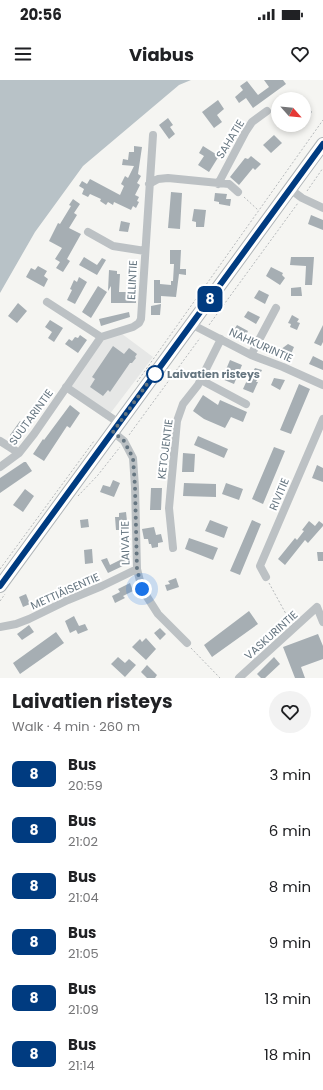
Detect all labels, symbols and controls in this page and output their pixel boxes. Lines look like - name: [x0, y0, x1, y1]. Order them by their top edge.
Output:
- text: 20:56: [20, 4, 62, 25]
- text: Viabus: [129, 42, 194, 67]
- icon: menu: [12, 43, 34, 65]
- icon: heart: [289, 43, 311, 65]
- north arrow: [271, 92, 311, 132]
- map controls: [271, 92, 311, 132]
- street label: SAHATIE: [212, 116, 248, 162]
- street label: ELLINTIE: [123, 260, 141, 300]
- line badge: 8: [197, 286, 223, 312]
- text: 8: [205, 289, 215, 309]
- street label: NAHKURINTIE: [227, 324, 295, 366]
- marker: Laivatien risteys: [146, 365, 164, 383]
- place label: Laivatien risteys: [167, 366, 260, 382]
- street label: SUUTARINTIE: [5, 386, 57, 448]
- street label: KETOJENTIE: [153, 418, 177, 480]
- street label: RIVITIE: [265, 475, 293, 513]
- street label: LAIVATIE: [117, 521, 133, 565]
- street label: METTIÄISENTIE: [28, 569, 102, 613]
- your location: [132, 579, 152, 599]
- street label: VASKURINTIE: [241, 607, 301, 663]
- text: Laivatien risteys: [12, 688, 173, 715]
- button: heart: [269, 691, 311, 733]
- text: Walk · 4 min · 260 m: [12, 717, 140, 736]
- text: Bus: [68, 754, 96, 775]
- text: 8: [29, 764, 39, 784]
- text: 3 min: [269, 764, 311, 785]
- text: 20:59: [68, 776, 103, 795]
- text: Bus: [68, 810, 96, 831]
- text: 8: [29, 820, 39, 840]
- text: 6 min: [269, 820, 311, 841]
- text: 21:02: [68, 832, 98, 851]
- text: Bus: [68, 866, 96, 887]
- text: 8: [29, 876, 39, 896]
- text: 8 min: [269, 876, 311, 897]
- text: 21:04: [68, 888, 99, 907]
- text: Bus: [68, 922, 96, 943]
- text: 8: [29, 932, 39, 952]
- text: 9 min: [269, 932, 311, 953]
- text: 21:05: [68, 944, 99, 963]
- text: Bus: [68, 978, 96, 999]
- text: 8: [29, 988, 39, 1008]
- text: 13 min: [265, 988, 311, 1009]
- text: 21:09: [68, 1000, 99, 1019]
- text: Bus: [68, 1034, 96, 1055]
- text: 8: [29, 1044, 39, 1064]
- text: 18 min: [264, 1044, 311, 1065]
- text: 21:14: [68, 1056, 95, 1075]

